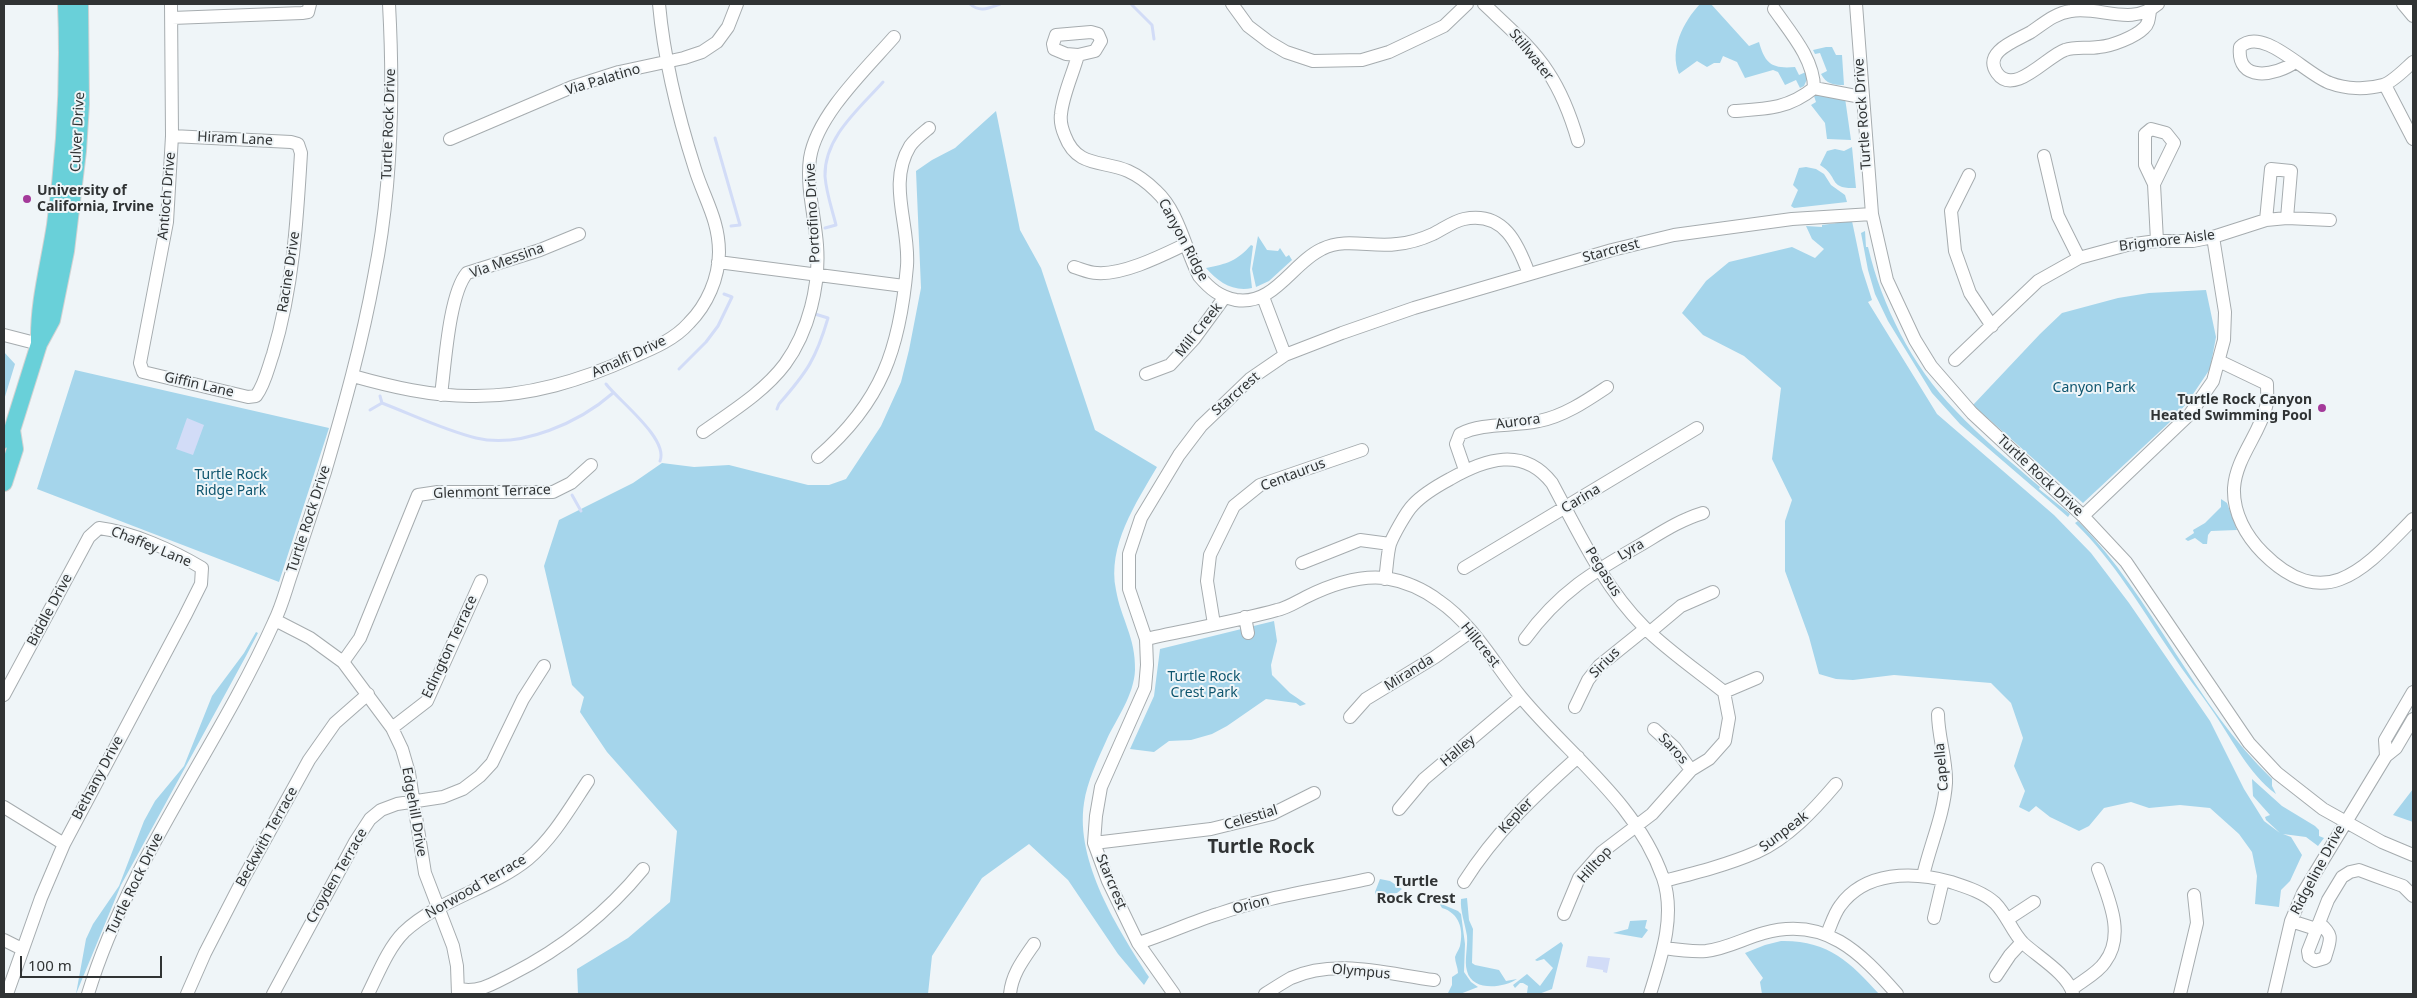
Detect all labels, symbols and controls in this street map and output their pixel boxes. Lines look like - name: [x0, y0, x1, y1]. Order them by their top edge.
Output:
- street label: Stillwater: [1505, 26, 1557, 84]
- street label: Turtle Rock Drive: [1851, 58, 1875, 170]
- street label: Via Palatino: [564, 61, 642, 99]
- street label: Turtle Rock Drive: [379, 68, 399, 180]
- street label: Culver Drive: [68, 92, 88, 172]
- street label: Hiram Lane: [197, 129, 273, 149]
- street label: Antioch Drive: [155, 151, 179, 241]
- street label: Portofino Drive: [802, 163, 824, 263]
- place label: University of California, Irvine: [37, 183, 154, 216]
- marker: University of California, Irvine: [21, 193, 33, 205]
- street label: Canyon Ridge: [1154, 196, 1212, 284]
- street label: Brigmore Aisle: [2118, 227, 2216, 255]
- street label: Racine Drive: [274, 230, 304, 314]
- street label: Starcrest: [1581, 235, 1641, 267]
- street label: Via Messina: [468, 240, 546, 282]
- street label: Mill Creek: [1172, 300, 1226, 360]
- street label: Amalfi Drive: [589, 332, 669, 382]
- street label: Giffin Lane: [162, 369, 236, 401]
- street label: Starcrest: [1209, 369, 1263, 419]
- park label: Canyon Park: [2053, 380, 2135, 396]
- place label: Turtle Rock Canyon Heated Swimming Pool: [2150, 392, 2312, 424]
- marker: Turtle Rock Canyon Heated Swimming Pool: [2316, 402, 2328, 414]
- street label: Aurora: [1495, 411, 1541, 433]
- street label: Turtle Rock Drive: [1994, 432, 2086, 520]
- street label: Centaurus: [1258, 455, 1328, 495]
- street label: Turtle Rock Drive: [284, 463, 334, 575]
- park label: Turtle Rock Ridge Park: [194, 467, 268, 500]
- street label: Carina: [1558, 481, 1604, 517]
- street label: Glenmont Terrace: [433, 482, 551, 502]
- street label: Chaffey Lane: [108, 523, 194, 571]
- street label: Lyra: [1615, 536, 1647, 564]
- street label: Pegasus: [1581, 544, 1625, 600]
- street label: Biddle Drive: [24, 571, 76, 649]
- street label: Edington Terrace: [419, 593, 481, 701]
- street label: Hillcrest: [1457, 619, 1503, 671]
- street label: Sirius: [1586, 644, 1624, 682]
- street label: Miranda: [1381, 651, 1437, 695]
- park label: Turtle Rock Crest Park: [1167, 669, 1241, 702]
- street label: Saros: [1655, 730, 1691, 768]
- street label: Halley: [1437, 732, 1479, 770]
- street label: Bethany Drive: [69, 733, 127, 823]
- street label: Capella: [1932, 742, 1952, 792]
- street label: Edgehill Drive: [398, 766, 430, 858]
- street label: Beckwith Terrace: [233, 784, 301, 890]
- street label: Kepler: [1495, 795, 1537, 837]
- street label: Celestial: [1222, 802, 1280, 834]
- street label: Sunpeak: [1756, 808, 1812, 856]
- street label: Ridgeline Drive: [2287, 822, 2349, 918]
- street label: Croyden Terrace: [303, 825, 371, 927]
- street label: Turtle Rock Drive: [103, 830, 167, 938]
- district label: Turtle Rock: [1208, 837, 1314, 859]
- street label: Hilltop: [1574, 843, 1616, 887]
- street label: Norwood Terrace: [423, 851, 529, 923]
- street label: Starcrest: [1092, 852, 1130, 912]
- district label: Turtle Rock Crest: [1376, 873, 1456, 908]
- street label: Orion: [1231, 892, 1271, 918]
- scale bar: [22, 946, 165, 978]
- text: 100 m: [28, 955, 72, 975]
- street label: Olympus: [1331, 961, 1391, 983]

